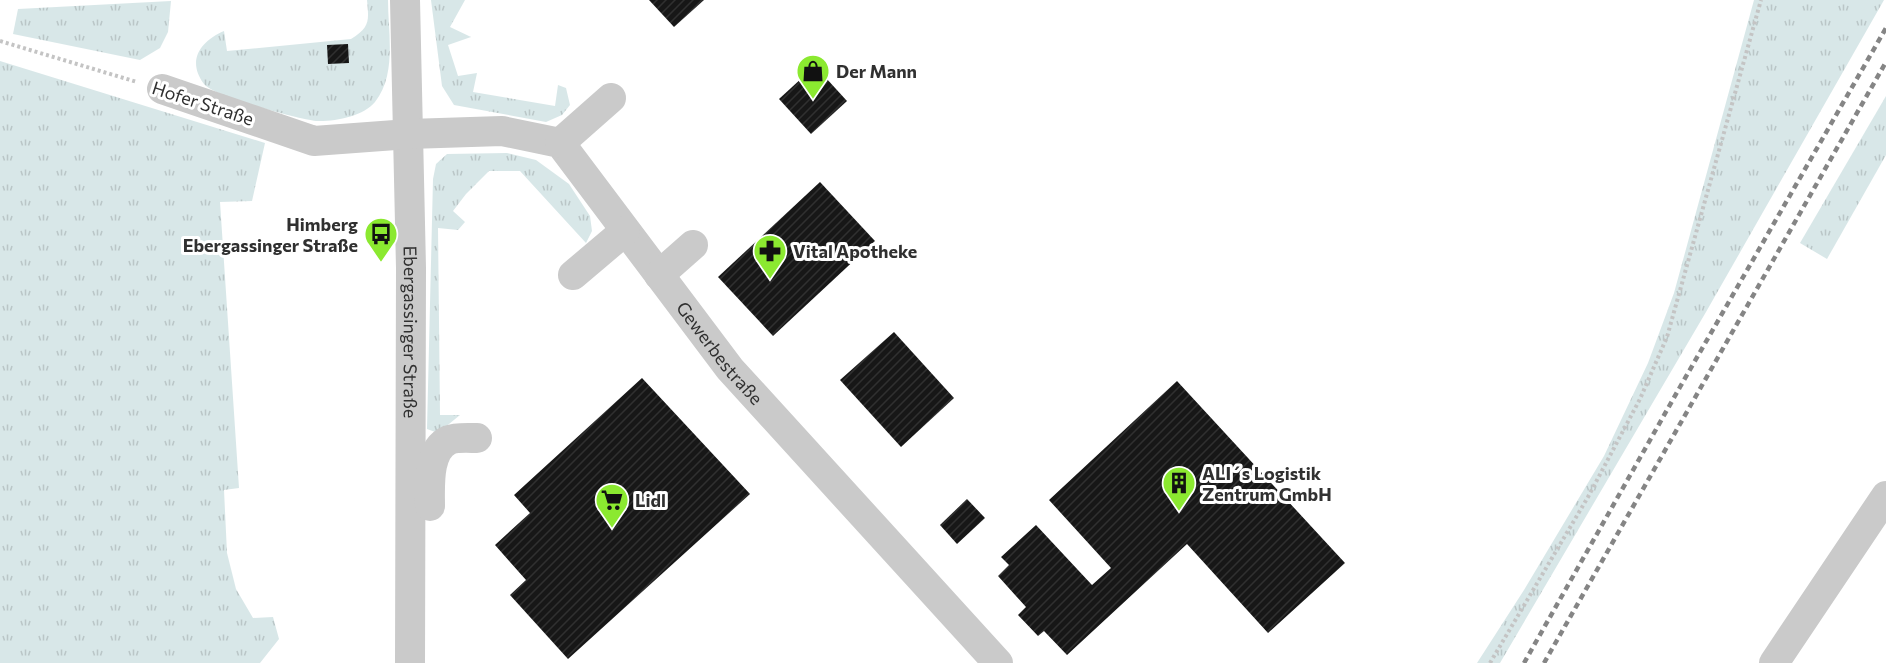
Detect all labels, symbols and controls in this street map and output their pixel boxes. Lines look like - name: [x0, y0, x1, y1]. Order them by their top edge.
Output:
- shop icon: Der Mann: [795, 53, 831, 100]
- place label: Der Mann: [836, 60, 917, 82]
- street label: Hofer Straße: [149, 76, 257, 130]
- place label: Himberg Ebergassinger Straße: [183, 213, 358, 256]
- bus stop icon: Himberg Ebergassinger Straße: [363, 216, 399, 263]
- pharmacy icon: Vital Apotheke: [752, 233, 788, 280]
- place label: Vital Apotheke: [793, 240, 917, 262]
- street label: Ebergassinger Straße: [399, 245, 422, 418]
- street label: Gewerbestraße: [672, 297, 768, 409]
- place label: ALI´s Logistik Zentrum GmbH: [1202, 462, 1332, 505]
- building icon: ALI´s Logistik Zentrum GmbH: [1161, 465, 1197, 512]
- supermarket icon: Lidl: [594, 482, 630, 529]
- place label: Lidl: [635, 489, 666, 511]

